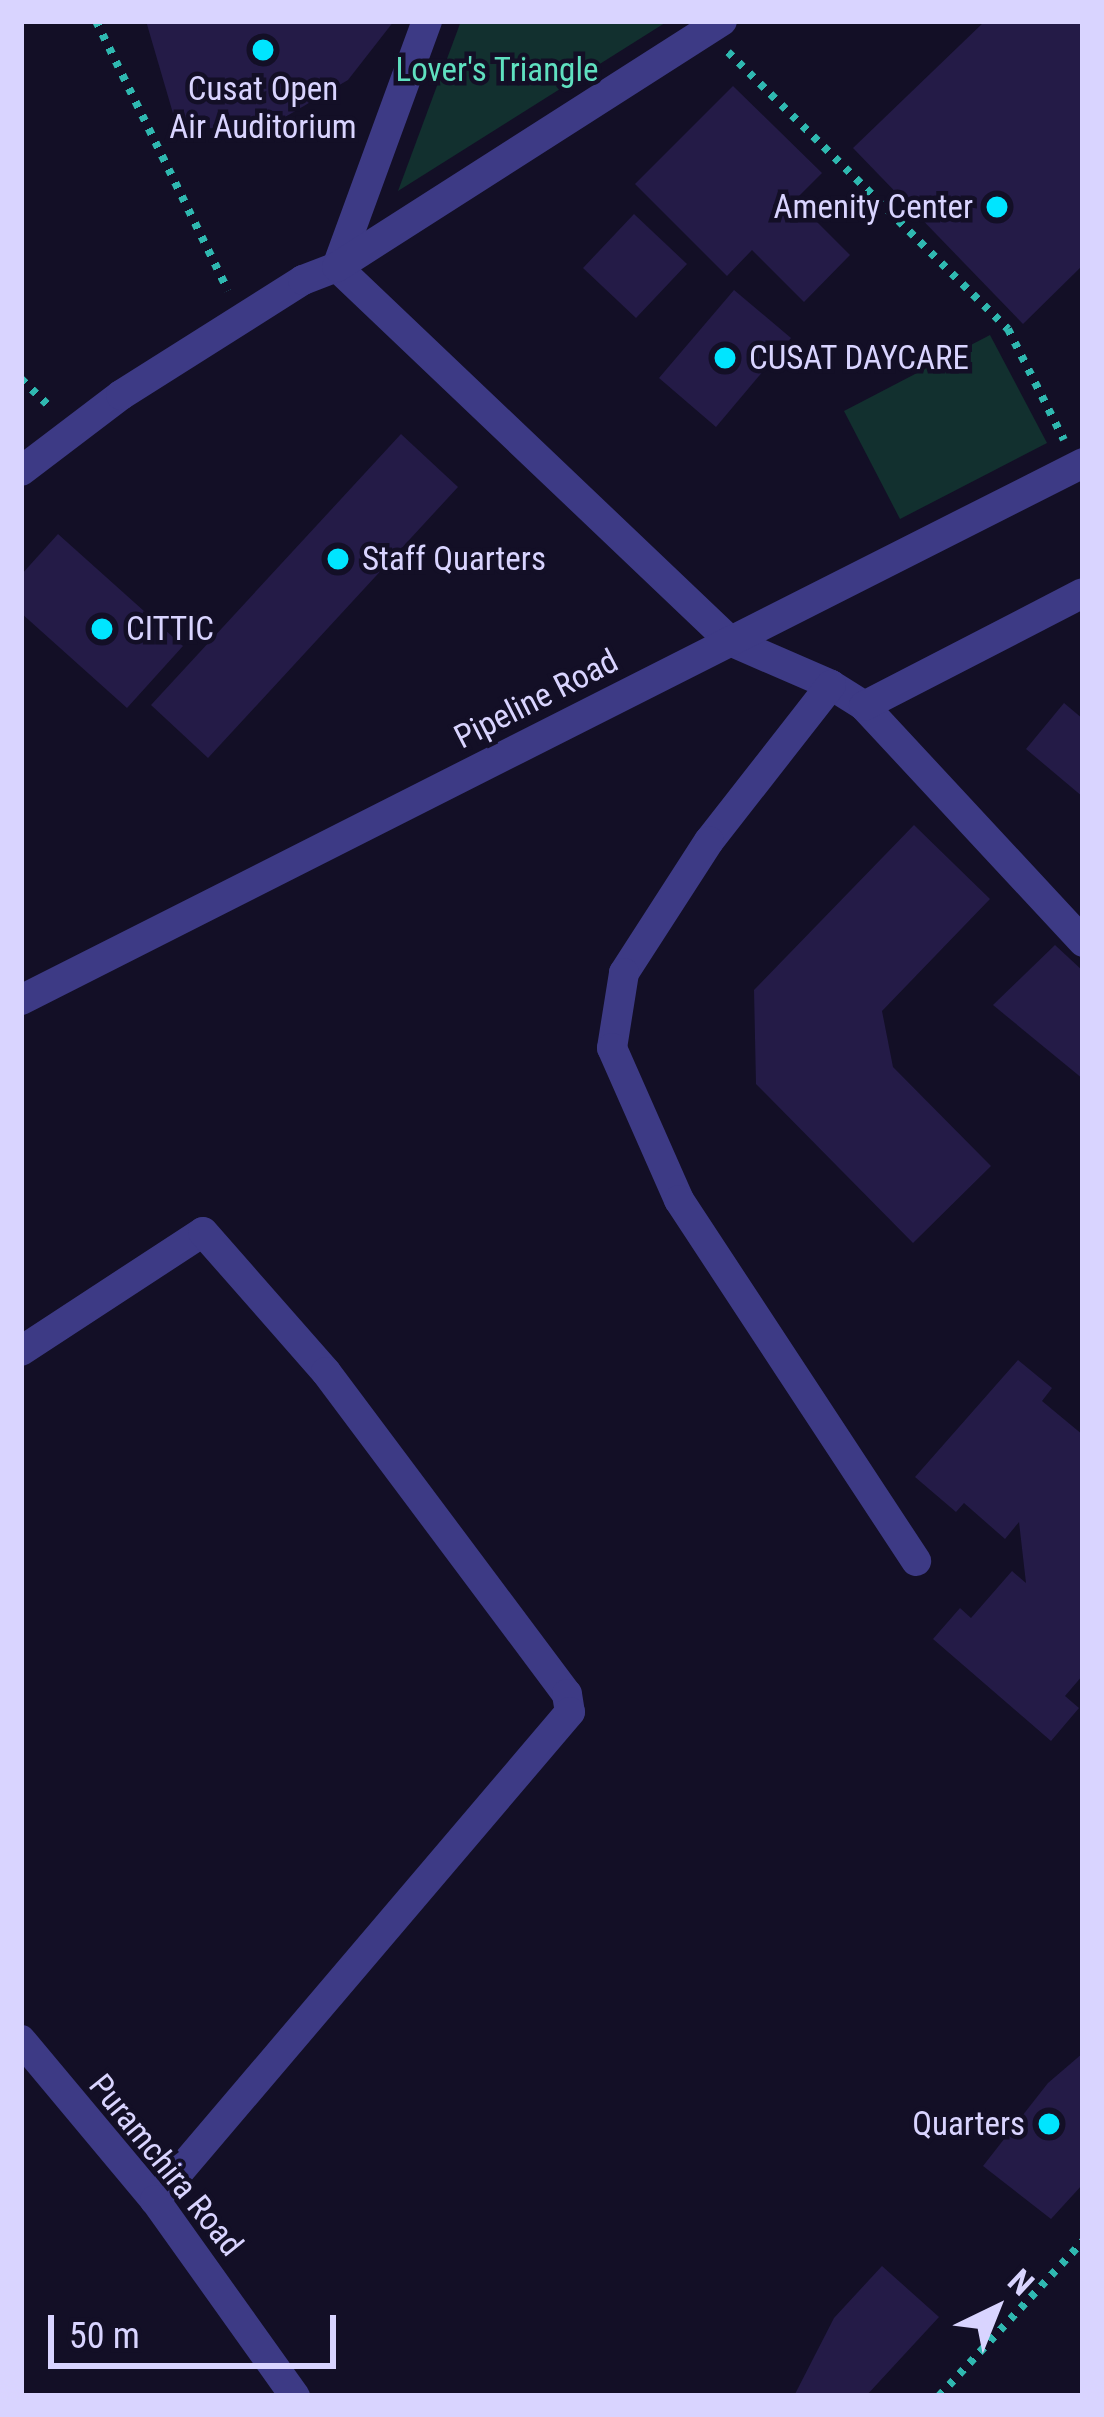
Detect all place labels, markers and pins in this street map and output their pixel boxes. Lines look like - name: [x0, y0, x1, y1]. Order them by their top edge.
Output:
- marker: Cusat Open Air Auditorium: [250, 37, 276, 63]
- place label: Cusat Open Air Auditorium: [169, 69, 357, 147]
- place label: Amenity Center: [774, 187, 973, 227]
- marker: Amenity Center: [984, 194, 1010, 220]
- place label: CUSAT DAYCARE: [749, 338, 970, 378]
- marker: CUSAT DAYCARE: [712, 345, 738, 371]
- place label: Staff Quarters: [362, 539, 546, 579]
- marker: Staff Quarters: [325, 546, 351, 572]
- place label: CITTIC: [126, 609, 214, 649]
- marker: CITTIC: [89, 616, 115, 642]
- place label: Quarters: [912, 2104, 1025, 2144]
- marker: Quarters: [1036, 2111, 1062, 2137]

